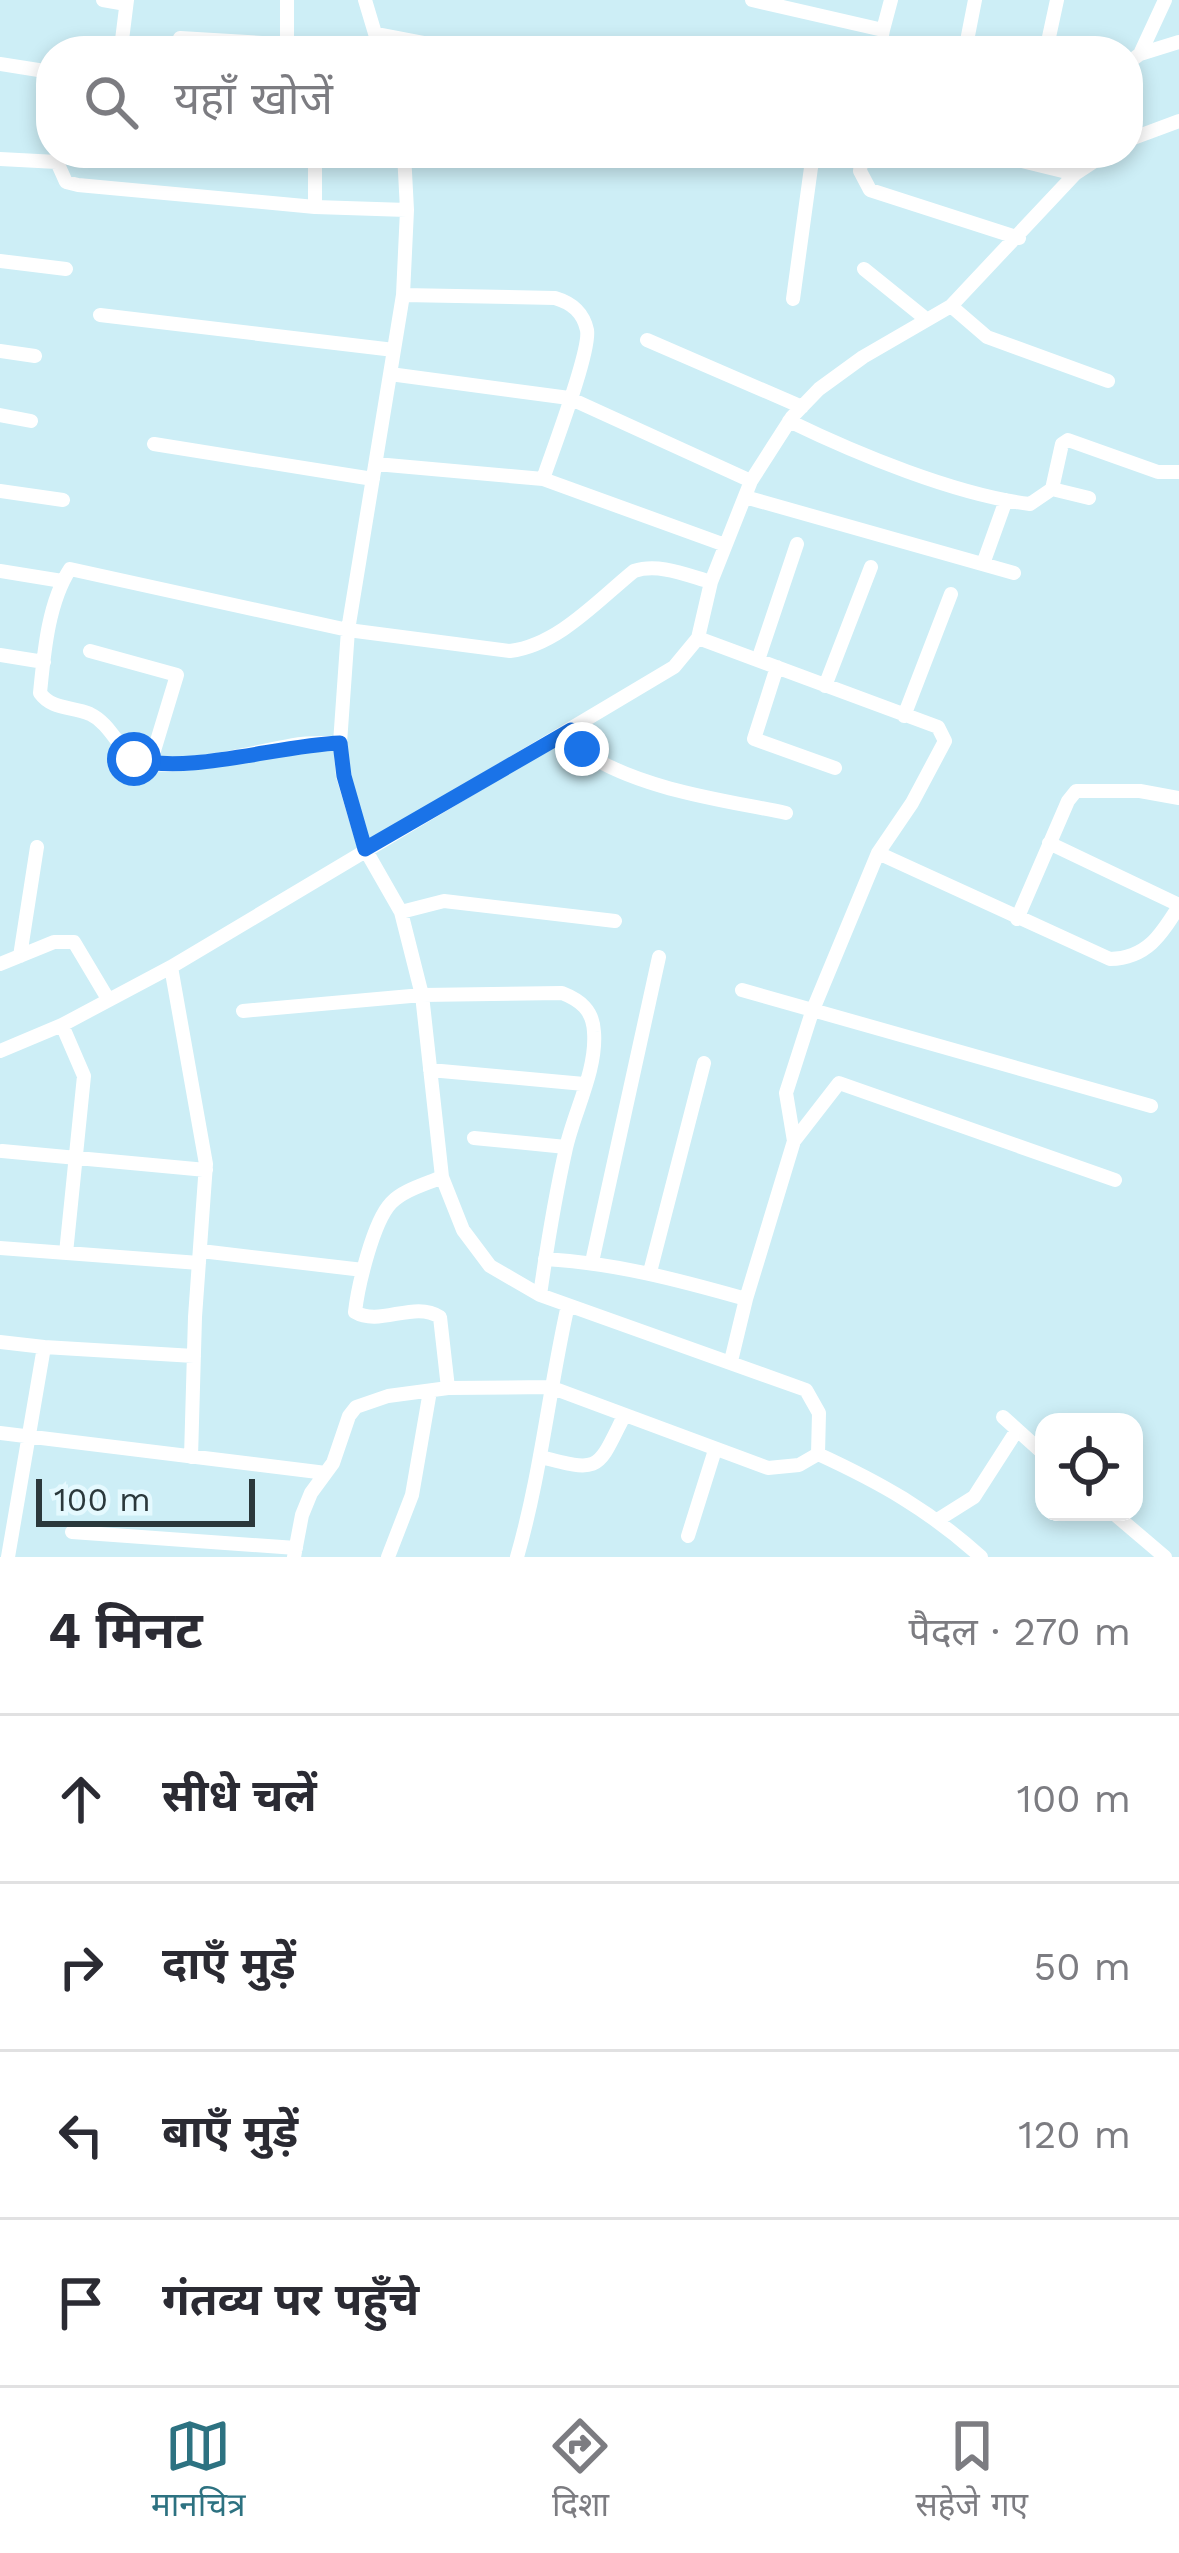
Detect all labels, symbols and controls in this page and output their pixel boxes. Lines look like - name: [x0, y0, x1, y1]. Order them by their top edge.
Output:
- search box: [36, 36, 1143, 168]
- icon: search: [78, 69, 144, 135]
- text: यहाँ खोजें: [174, 72, 333, 125]
- route end: [555, 722, 609, 776]
- route start: [107, 732, 161, 786]
- map controls: [1035, 1413, 1143, 1521]
- button: locate: [1035, 1413, 1143, 1521]
- scale bar: [36, 1473, 255, 1526]
- text: 100 m: [54, 1480, 151, 1519]
- text: 4 मिनट: [48, 1601, 203, 1660]
- text: पैदल · 270 m: [909, 1609, 1131, 1654]
- icon: ahead: [48, 1766, 114, 1832]
- text: सीधे चलें: [162, 1769, 317, 1822]
- text: 100 m: [1017, 1776, 1131, 1821]
- icon: right: [48, 1934, 114, 2000]
- text: दाएँ मुड़ें: [162, 1937, 296, 1990]
- text: 50 m: [1034, 1944, 1131, 1989]
- icon: left: [48, 2102, 114, 2168]
- text: बाएँ मुड़ें: [162, 2105, 298, 2158]
- text: 120 m: [1018, 2112, 1131, 2157]
- icon: arrive: [48, 2270, 114, 2336]
- text: गंतव्य पर पहुँचे: [162, 2273, 419, 2326]
- tab: मानचित्र: [151, 2413, 245, 2529]
- tab: दिशा: [547, 2413, 613, 2529]
- tab: सहेजे गए: [916, 2413, 1028, 2529]

